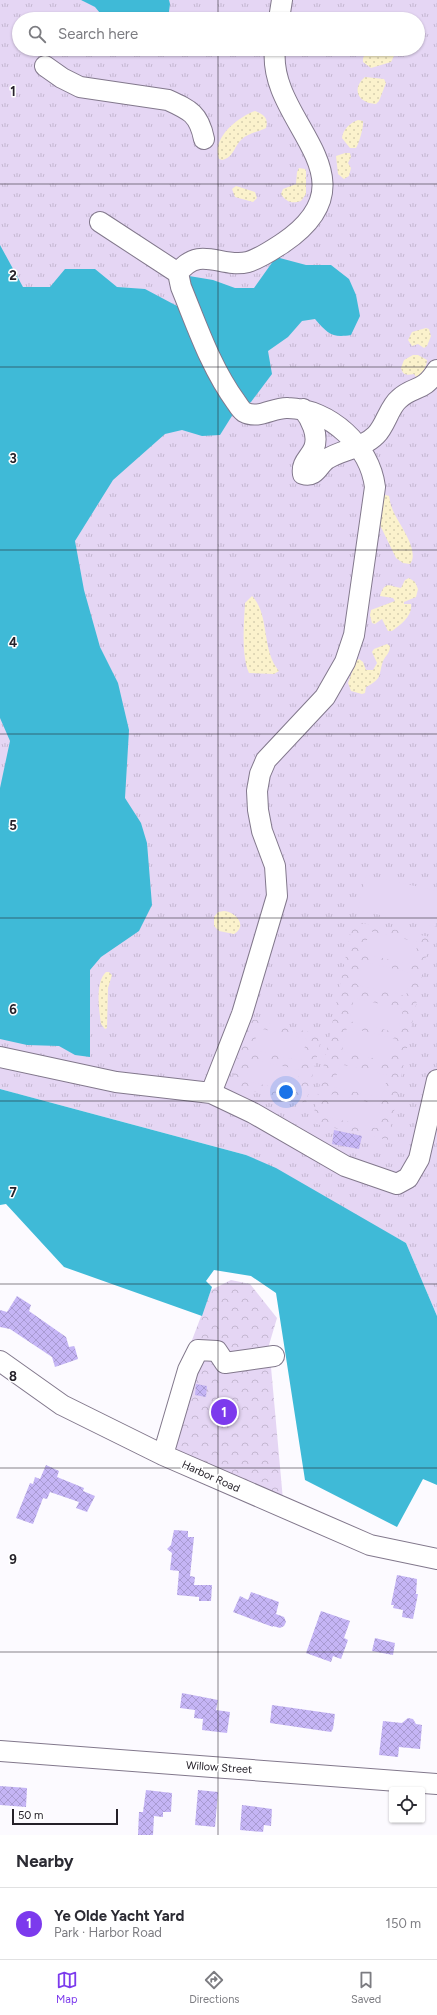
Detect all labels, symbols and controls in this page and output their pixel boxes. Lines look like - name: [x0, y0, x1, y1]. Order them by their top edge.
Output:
- search box: [12, 12, 425, 56]
- icon: search: [26, 23, 48, 45]
- text: Search here: [58, 25, 138, 43]
- text: 1: [10, 84, 16, 99]
- text: 2: [9, 268, 17, 283]
- text: 3: [9, 451, 17, 466]
- text: 4: [9, 635, 17, 650]
- text: 5: [9, 818, 17, 833]
- text: 6: [9, 1002, 17, 1017]
- your location: [276, 1082, 296, 1102]
- text: 7: [9, 1185, 17, 1200]
- text: 8: [9, 1369, 17, 1384]
- pin: 1: [211, 1397, 237, 1427]
- street label: Harbor Road: [180, 1458, 242, 1495]
- text: 9: [9, 1552, 17, 1567]
- street label: Willow Street: [185, 1759, 253, 1776]
- map controls: [389, 1787, 425, 1823]
- button: locate: [389, 1787, 425, 1823]
- scale bar: [12, 1807, 118, 1826]
- text: 50 m: [18, 1809, 43, 1822]
- text: Nearby: [16, 1851, 74, 1871]
- text: Ye Olde Yacht Yard: [54, 1907, 184, 1925]
- text: 1: [26, 1916, 32, 1931]
- text: 150 m: [386, 1916, 421, 1931]
- text: Park · Harbor Road: [54, 1925, 162, 1940]
- tab: Map: [56, 1969, 78, 2006]
- tab: Directions: [189, 1969, 239, 2006]
- tab: Saved: [351, 1969, 381, 2006]

